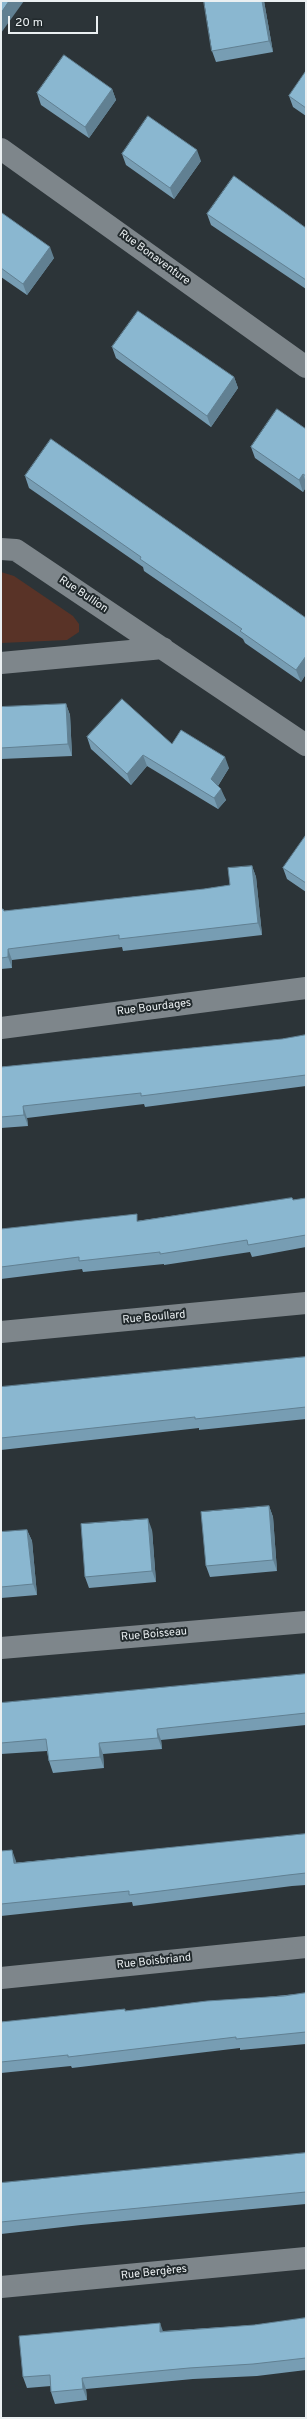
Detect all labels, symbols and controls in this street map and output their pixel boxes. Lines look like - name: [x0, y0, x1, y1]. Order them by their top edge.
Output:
- scale bar: [10, 8, 100, 34]
- text: 20 m: [15, 15, 43, 31]
- street label: Rue Bonaventure: [116, 228, 192, 288]
- street label: Rue Bullion: [56, 574, 110, 616]
- street label: Rue Bourdages: [116, 997, 192, 1019]
- street label: Rue Boullard: [122, 1309, 186, 1327]
- street label: Rue Boisseau: [121, 1626, 187, 1644]
- street label: Rue Boisbriand: [116, 1952, 192, 1972]
- street label: Rue Bergères: [120, 2263, 188, 2283]

